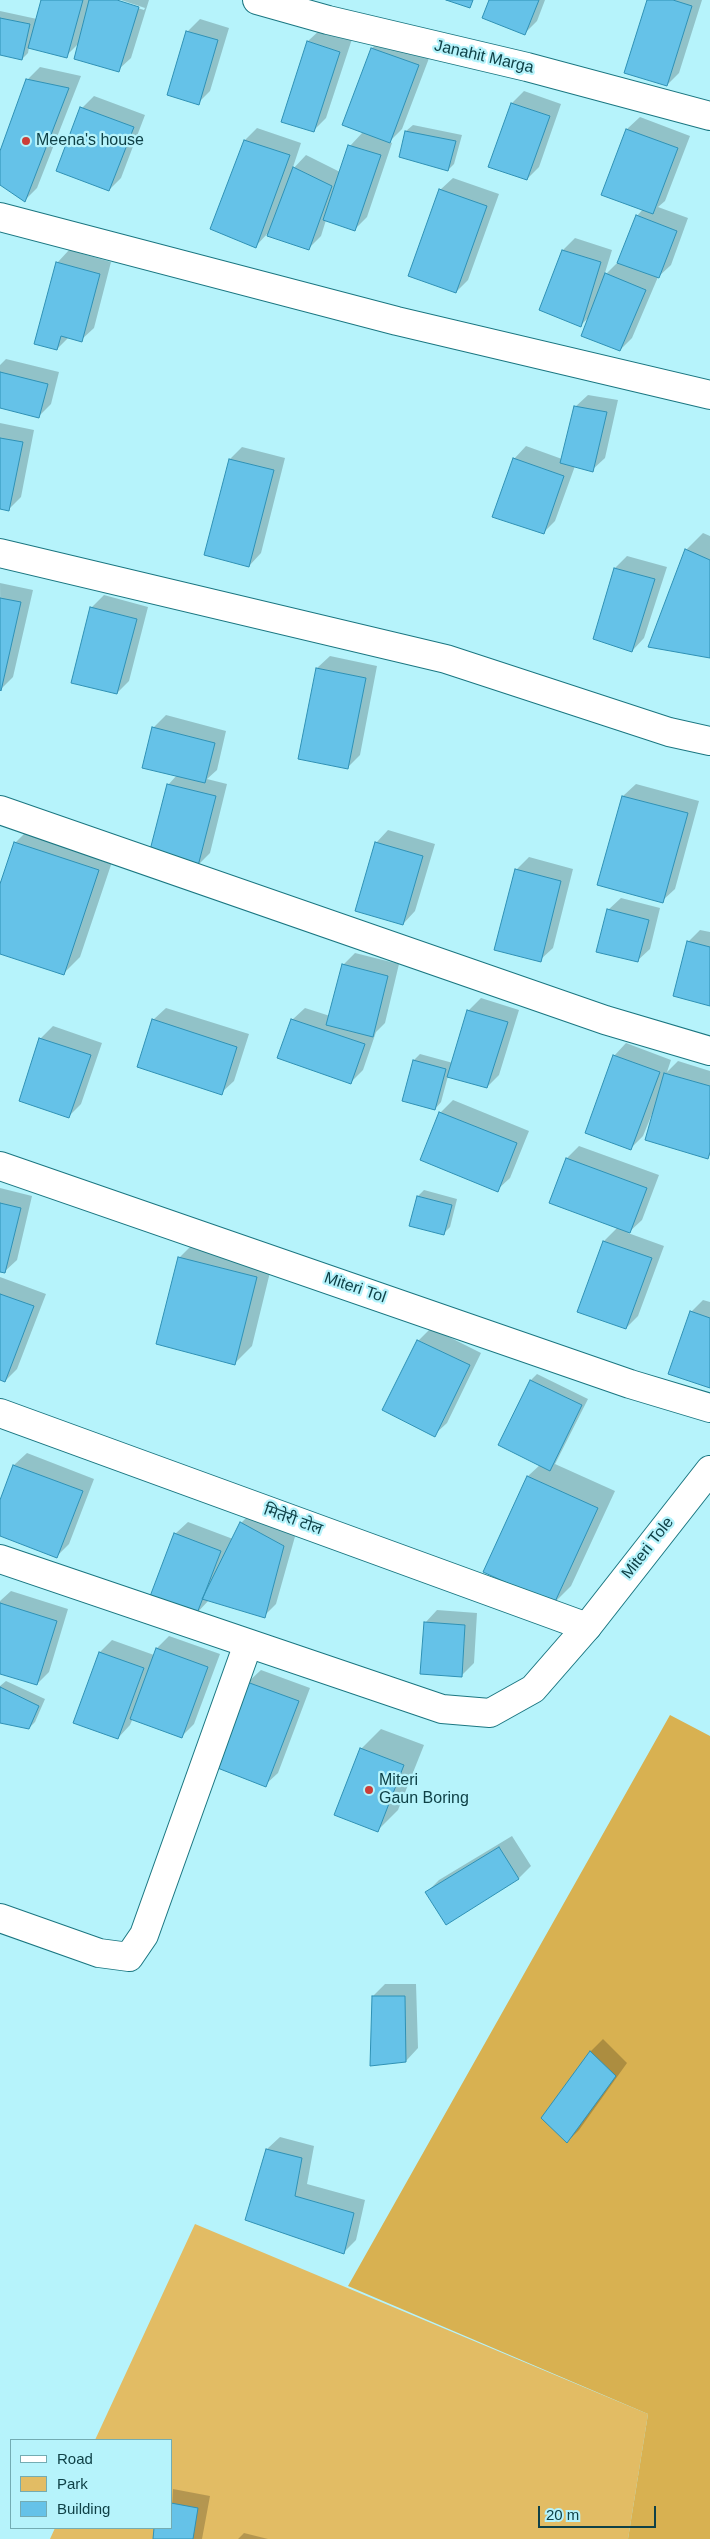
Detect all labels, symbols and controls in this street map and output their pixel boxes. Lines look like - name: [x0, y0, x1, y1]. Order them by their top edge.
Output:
- street label: Janahit Marga: [432, 36, 536, 78]
- place label: Meena's house: [36, 131, 144, 151]
- marker: Meena's house: [20, 135, 32, 147]
- street label: Miteri Tol: [322, 1269, 388, 1307]
- street label: मितेरी टोल: [261, 1501, 325, 1539]
- street label: Miteri Tole: [618, 1513, 678, 1583]
- place label: Miteri Gaun Boring: [379, 1771, 469, 1809]
- marker: Miteri Gaun Boring: [363, 1784, 375, 1796]
- legend: [10, 2439, 172, 2529]
- text: Road: [57, 2450, 93, 2467]
- text: Park: [57, 2475, 88, 2492]
- scale bar: [540, 2496, 658, 2528]
- text: Building: [57, 2500, 110, 2517]
- text: 20 m: [546, 2506, 579, 2523]

